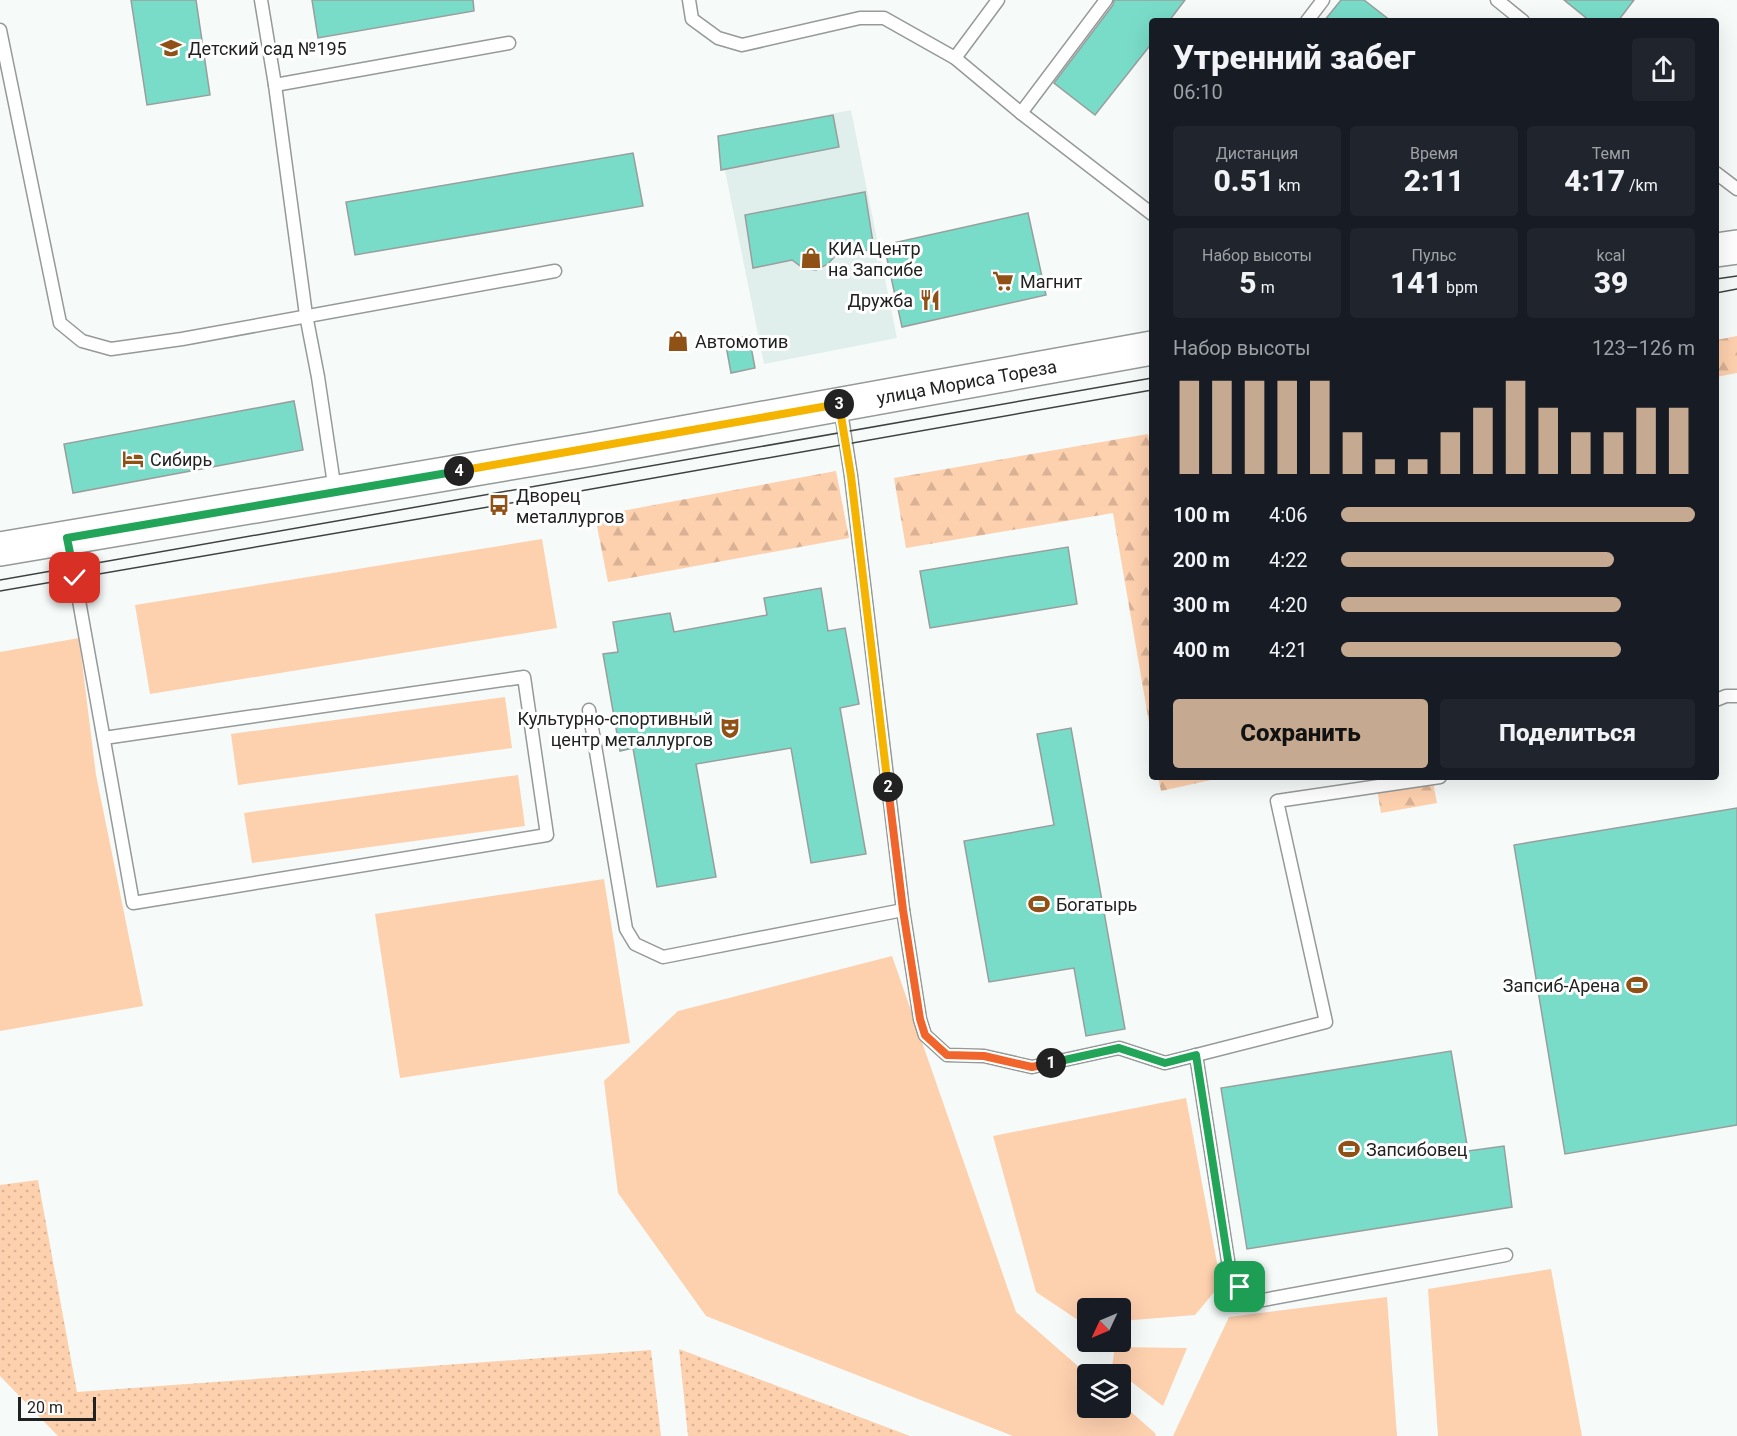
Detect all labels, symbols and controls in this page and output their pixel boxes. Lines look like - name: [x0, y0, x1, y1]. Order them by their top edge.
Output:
- school or university icon: Детский сад №195: [159, 36, 183, 60]
- place label: Детский сад №195: [188, 38, 347, 59]
- text: Утренний забег: [1173, 38, 1415, 77]
- button: share: [1632, 38, 1695, 101]
- text: 06:10: [1173, 80, 1223, 104]
- text: Дистанция: [1216, 144, 1298, 163]
- text: Время: [1410, 144, 1458, 163]
- text: Темп: [1592, 144, 1630, 163]
- text: 0.51: [1214, 163, 1274, 198]
- text: 2:11: [1404, 163, 1464, 198]
- text: 4:17: [1564, 163, 1625, 198]
- text: km: [1274, 176, 1300, 195]
- text: /km: [1625, 176, 1658, 195]
- place label: КИА Центр на Запсибе: [828, 238, 923, 280]
- shop icon: КИА Центр на Запсибе: [799, 246, 823, 270]
- text: Набор высоты: [1202, 246, 1312, 265]
- text: Пульс: [1412, 246, 1456, 265]
- text: kcal: [1597, 246, 1625, 265]
- text: 5: [1239, 265, 1257, 300]
- text: 141: [1390, 265, 1442, 300]
- text: 39: [1594, 265, 1628, 300]
- supermarket icon: Магнит: [991, 269, 1015, 293]
- place label: Магнит: [1020, 271, 1083, 292]
- text: m: [1257, 278, 1275, 297]
- text: bpm: [1442, 278, 1478, 297]
- restaurant icon: Дружба: [918, 288, 942, 312]
- place label: Дружба: [847, 290, 913, 311]
- shop icon: Автомотив: [666, 329, 690, 353]
- place label: Автомотив: [695, 331, 788, 352]
- text: Набор высоты: [1173, 336, 1311, 360]
- text: 123–126 m: [1592, 336, 1695, 360]
- street label: улица Мориса Тореза: [875, 355, 1058, 408]
- pin: 3: [824, 389, 854, 419]
- text: 3: [834, 394, 844, 413]
- hotel icon: Сибирь: [121, 447, 145, 471]
- place label: Сибирь: [150, 449, 212, 470]
- pin: 4: [444, 456, 474, 486]
- text: 4: [454, 461, 464, 480]
- place label: Дворец металлургов: [516, 485, 624, 527]
- bus stop icon: Дворец металлургов: [487, 493, 511, 517]
- text: 100 m: [1173, 503, 1230, 527]
- text: 4:06: [1269, 503, 1308, 527]
- text: 200 m: [1173, 548, 1230, 572]
- text: 4:22: [1269, 548, 1308, 572]
- pin: [49, 552, 100, 603]
- icon: check: [58, 561, 91, 594]
- text: 300 m: [1173, 593, 1230, 617]
- text: 4:20: [1269, 593, 1308, 617]
- text: 400 m: [1173, 638, 1230, 662]
- text: 4:21: [1269, 638, 1308, 662]
- button: Сохранить: [1173, 699, 1428, 768]
- button: Поделиться: [1440, 699, 1695, 768]
- place label: Культурно-спортивный центр металлургов: [518, 708, 713, 750]
- theatre icon: Культурно-спортивный центр металлургов: [718, 716, 742, 740]
- pin: 2: [873, 772, 903, 802]
- text: 2: [883, 777, 893, 796]
- sports icon: Богатырь: [1027, 892, 1051, 916]
- place label: Богатырь: [1056, 894, 1137, 915]
- sports icon: Запсиб-Арена: [1625, 973, 1649, 997]
- place label: Запсиб-Арена: [1503, 975, 1620, 996]
- pin: 1: [1036, 1048, 1066, 1078]
- text: 1: [1046, 1053, 1056, 1072]
- sports icon: Запсибовец: [1337, 1137, 1361, 1161]
- place label: Запсибовец: [1366, 1139, 1468, 1160]
- pin: [1214, 1261, 1265, 1312]
- icon: arrive: [1223, 1270, 1256, 1303]
- north arrow: [1077, 1298, 1131, 1352]
- map controls: [1077, 1298, 1131, 1418]
- button: layers: [1077, 1364, 1131, 1418]
- scale bar: [18, 1394, 96, 1422]
- text: 20 m: [27, 1398, 63, 1417]

